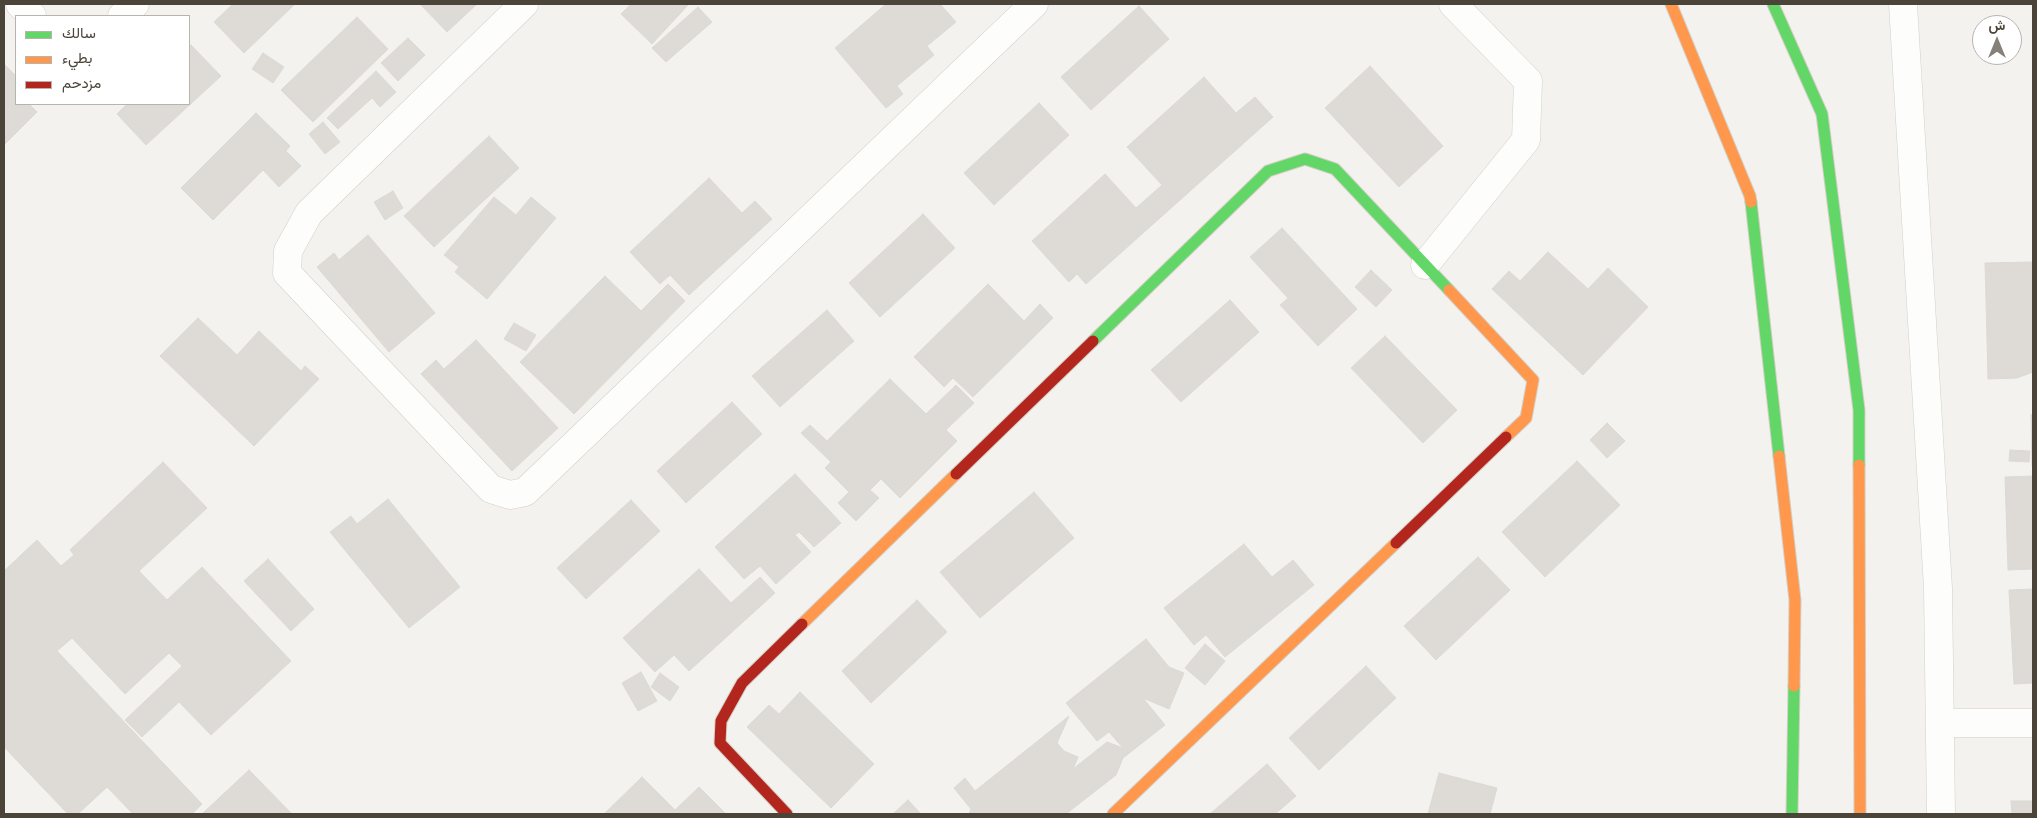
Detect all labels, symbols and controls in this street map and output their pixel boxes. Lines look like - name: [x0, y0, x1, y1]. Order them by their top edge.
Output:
- legend: [15, 15, 190, 105]
- north arrow: [1972, 15, 2022, 65]
- text: ش: [1989, 17, 2005, 34]
- text: سالك: [62, 24, 96, 42]
- text: بطيء: [62, 49, 92, 67]
- text: مزدحم: [62, 74, 101, 92]

